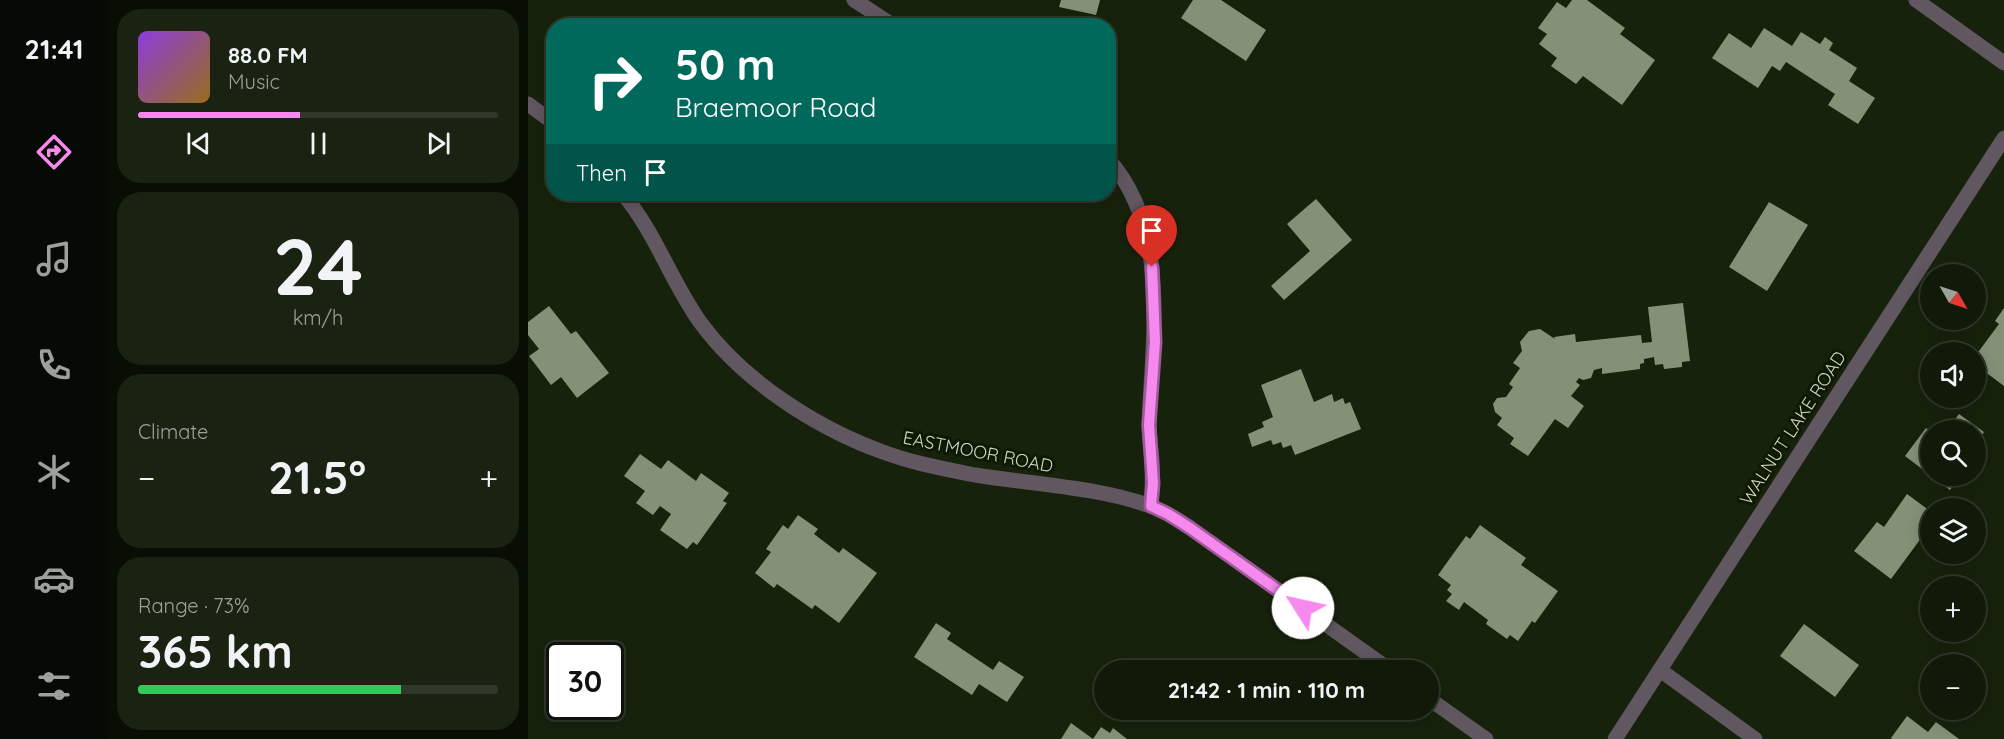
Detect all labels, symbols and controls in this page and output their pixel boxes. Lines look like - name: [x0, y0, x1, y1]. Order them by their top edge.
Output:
- text: 21:41: [25, 32, 83, 66]
- text: 50 m: [675, 38, 775, 91]
- text: 88.0 FM: [228, 41, 308, 69]
- icon: right: [576, 42, 654, 120]
- text: Music: [228, 69, 280, 94]
- text: Braemoor Road: [675, 90, 876, 124]
- icon: previous: [182, 127, 215, 160]
- icon: pause: [302, 127, 335, 160]
- icon: next: [422, 127, 455, 160]
- icon: directions: [33, 131, 75, 173]
- icon: arrive: [639, 156, 672, 189]
- text: Then: [576, 159, 627, 187]
- pin: [1126, 205, 1177, 267]
- icon: arrive: [1135, 214, 1168, 247]
- text: 24: [273, 217, 363, 315]
- icon: music: [33, 238, 75, 280]
- north arrow: [1920, 264, 1986, 330]
- map controls: [1920, 264, 1986, 720]
- text: km/h: [293, 305, 343, 330]
- button: sound: [1920, 342, 1986, 408]
- icon: phone: [33, 344, 75, 386]
- street label: WALNUT LAKE ROAD: [1734, 347, 1851, 509]
- text: Climate: [138, 419, 208, 444]
- button: search: [1920, 420, 1986, 486]
- street label: EASTMOOR ROAD: [901, 426, 1055, 477]
- text: 21.5°: [268, 449, 366, 505]
- icon: climate: [33, 451, 75, 493]
- text: −: [138, 457, 155, 498]
- text: +: [479, 457, 498, 498]
- button: layers: [1920, 498, 1986, 564]
- icon: car: [33, 558, 75, 600]
- position arrow: [1271, 576, 1335, 640]
- button: +: [1920, 576, 1986, 642]
- text: Range · 73%: [138, 593, 250, 618]
- text: 365 km: [138, 623, 293, 679]
- speed limit sign: 30: [546, 642, 624, 720]
- button: −: [1920, 654, 1986, 720]
- icon: filters: [33, 665, 75, 707]
- text: 21:42 · 1 min · 110 m: [1168, 676, 1365, 704]

